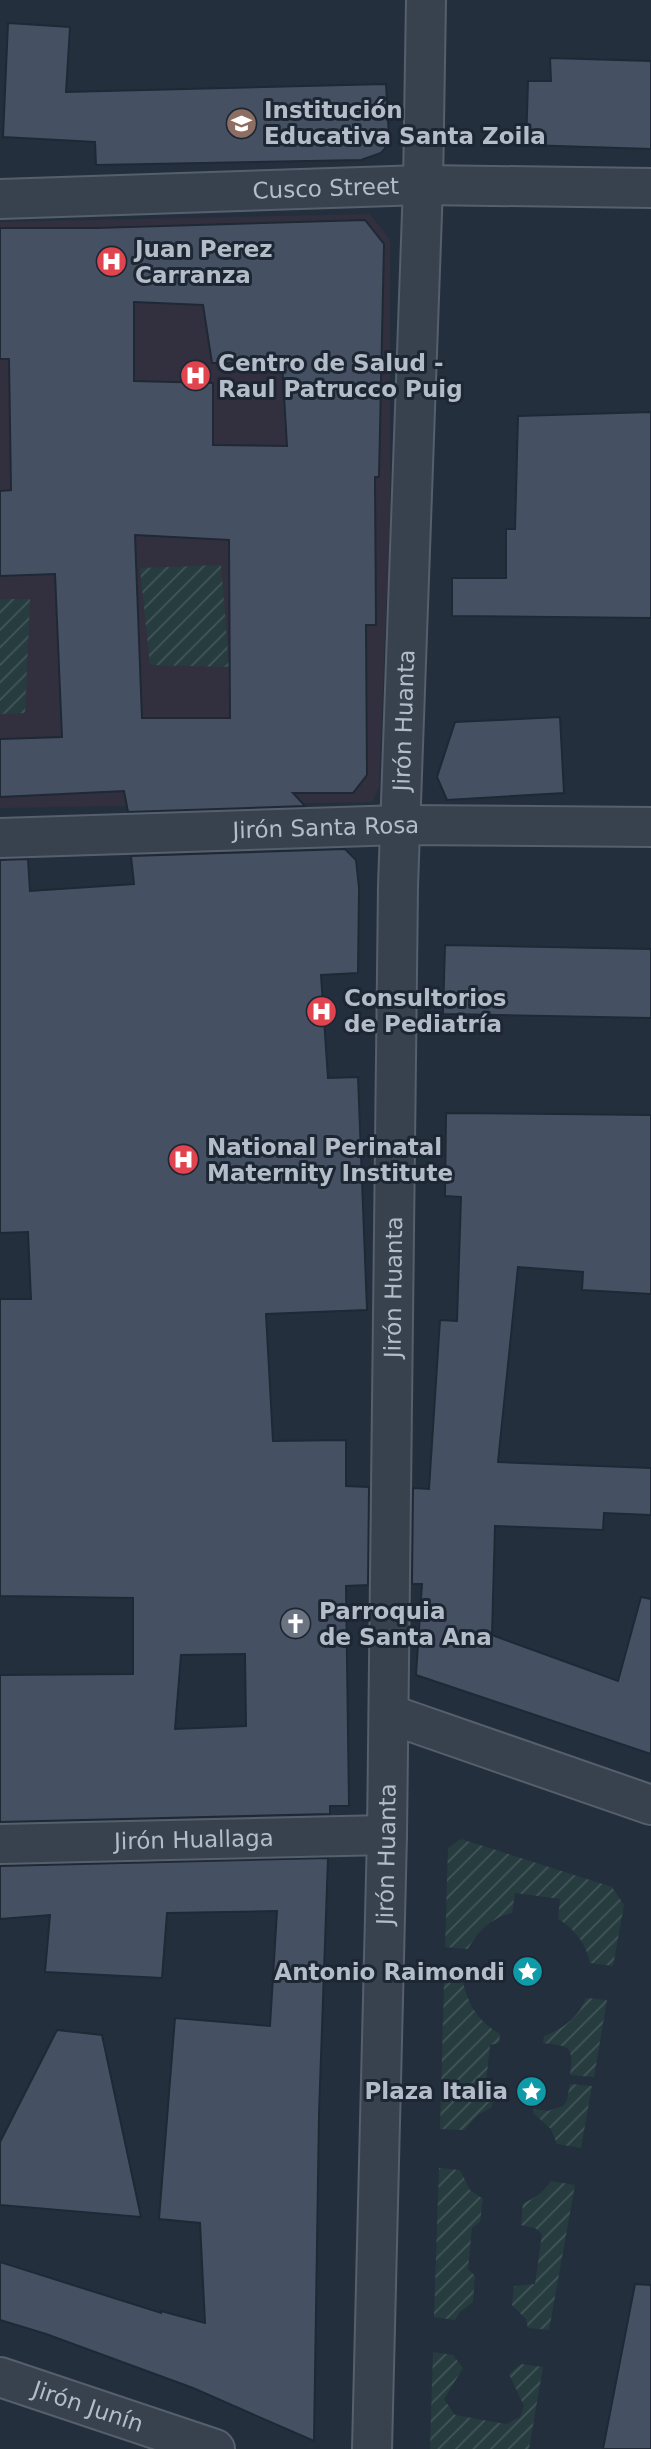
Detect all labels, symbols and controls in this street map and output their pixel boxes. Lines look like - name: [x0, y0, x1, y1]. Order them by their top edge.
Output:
- place label: Institución Educativa Santa Zoila: [264, 97, 546, 149]
- school or university icon: Institución Educativa Santa Zoila: [224, 106, 258, 140]
- street label: Cusco Street: [252, 173, 400, 204]
- place label: Juan Perez Carranza: [133, 236, 273, 288]
- hospital icon: Juan Perez Carranza: [95, 245, 129, 279]
- place label: Centro de Salud - Raul Patrucco Puig: [218, 350, 463, 402]
- hospital icon: Centro de Salud - Raul Patrucco Puig: [178, 359, 212, 393]
- street label: Jirón Huanta: [388, 649, 419, 794]
- street label: Jirón Santa Rosa: [230, 812, 419, 844]
- place label: Consultorios de Pediatría: [344, 985, 507, 1037]
- hospital icon: Consultorios de Pediatría: [304, 994, 338, 1028]
- place label: National Perinatal Maternity Institute: [207, 1134, 453, 1186]
- hospital icon: National Perinatal Maternity Institute: [167, 1143, 201, 1177]
- street label: Jirón Huanta: [380, 1216, 407, 1360]
- place label: Parroquia de Santa Ana: [319, 1598, 492, 1650]
- church icon: Parroquia de Santa Ana: [279, 1607, 313, 1641]
- street label: Jirón Huanta: [372, 1783, 401, 1927]
- street label: Jirón Huallaga: [112, 1825, 274, 1854]
- place icon: Antonio Raimondi: [511, 1955, 545, 1989]
- place label: Antonio Raimondi: [274, 1959, 505, 1985]
- place icon: Plaza Italia: [514, 2074, 548, 2108]
- place label: Plaza Italia: [364, 2078, 508, 2104]
- street label: Jirón Junín: [28, 2375, 147, 2437]

